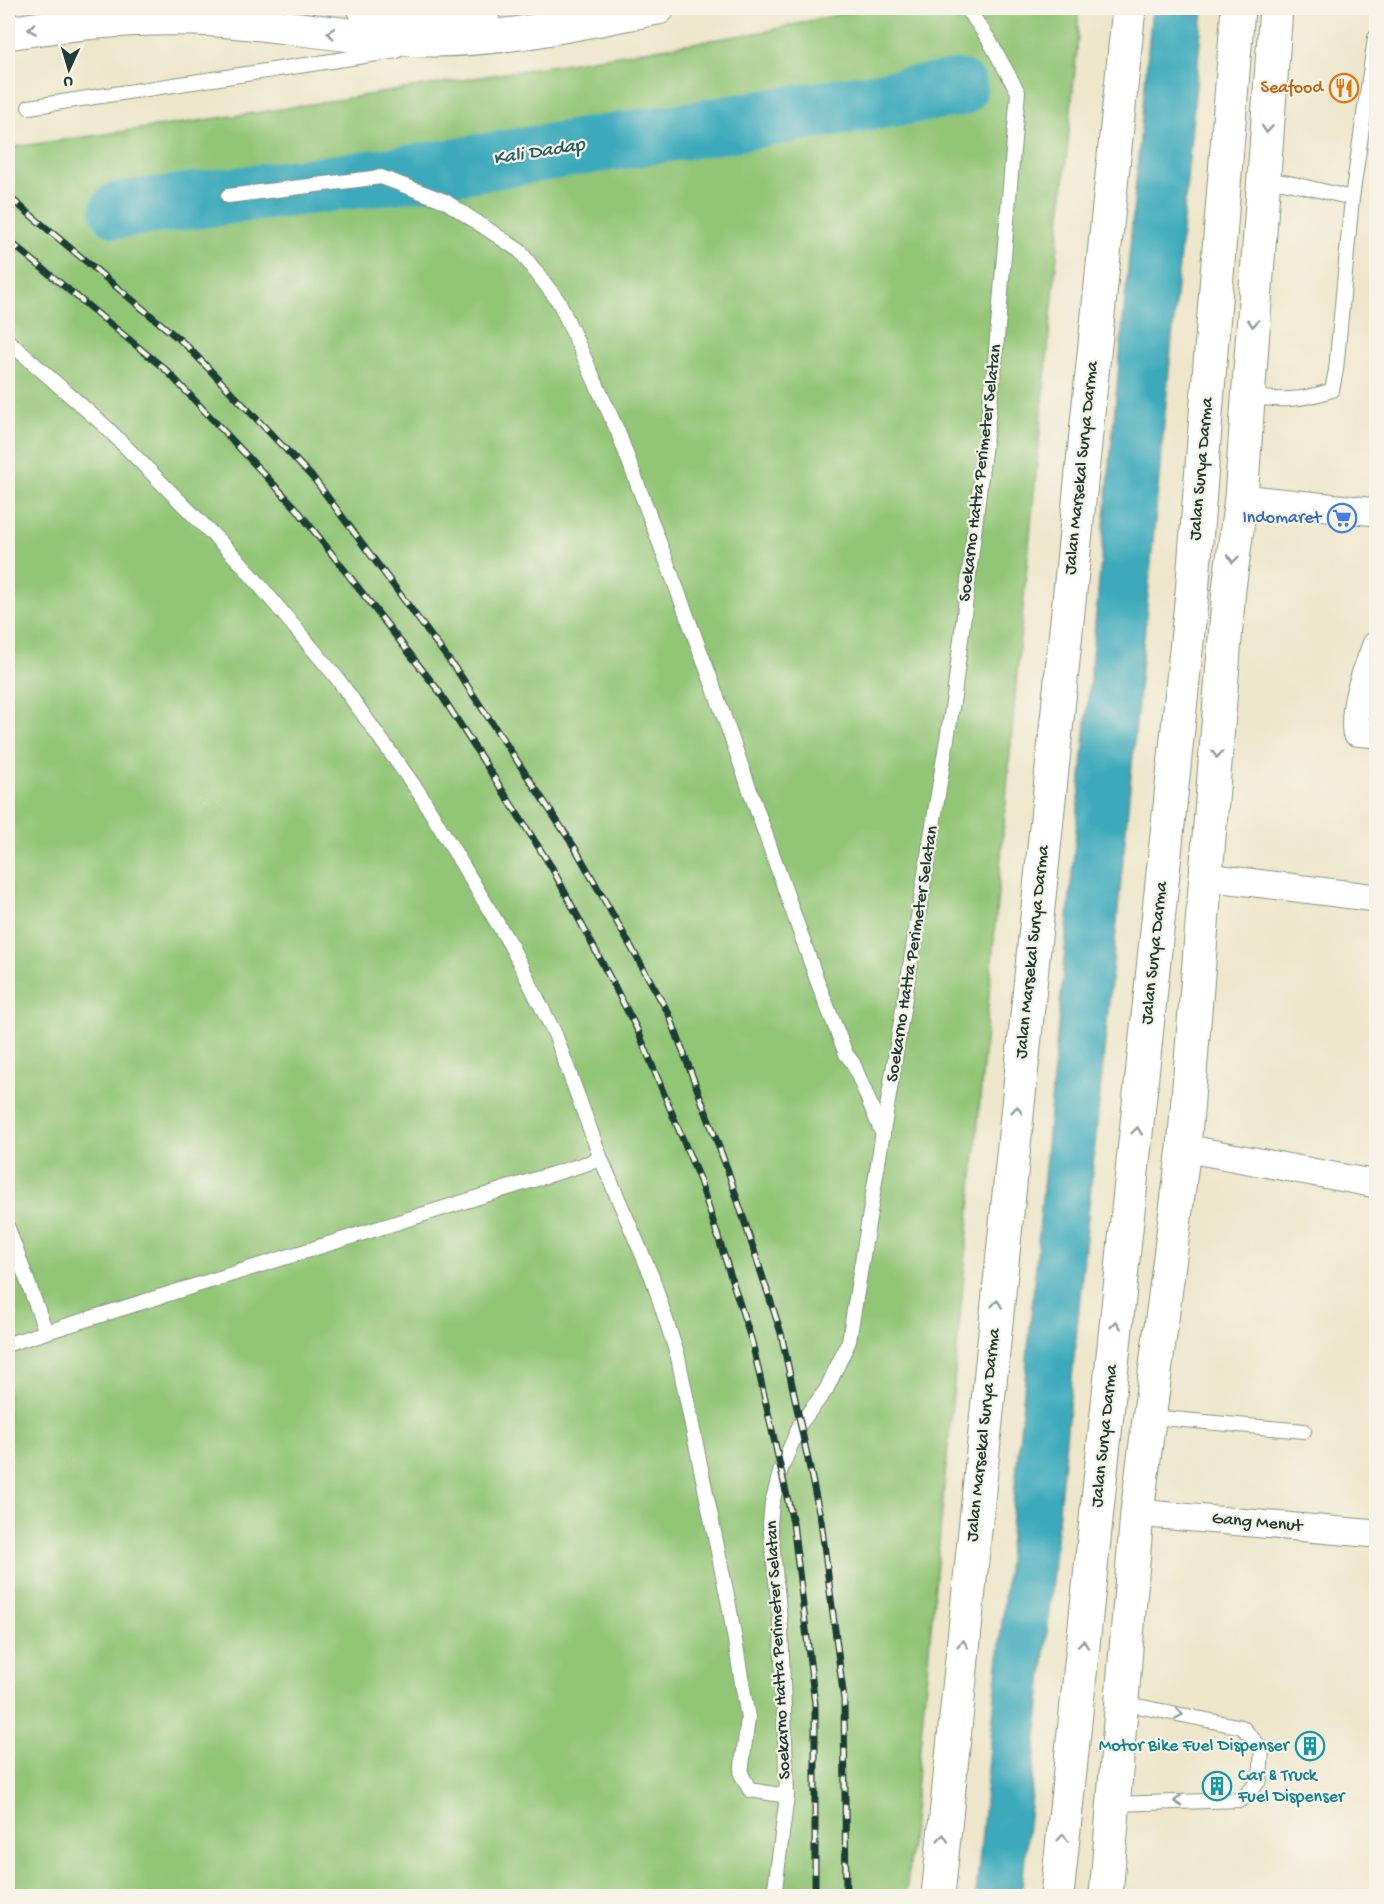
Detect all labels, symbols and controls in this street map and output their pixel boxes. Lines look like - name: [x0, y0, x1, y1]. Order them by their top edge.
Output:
- one-way arrow: [28, 22, 38, 35]
- one-way arrow: [326, 27, 336, 40]
- north arrow: [39, 39, 99, 99]
- text: U: [62, 71, 73, 90]
- restaurant icon: Seafood: [1328, 72, 1360, 104]
- place label: Seafood: [1261, 78, 1324, 99]
- one-way arrow: [1260, 124, 1273, 133]
- water label: Kali Dadap: [492, 134, 588, 172]
- one-way arrow: [1247, 319, 1260, 328]
- street label: Soekarno Hatta Perimeter Selatan: [955, 343, 1007, 603]
- street label: Jalan Marsekal Surya Darma: [1060, 359, 1104, 576]
- street label: Jalan Surya Darma: [1185, 396, 1219, 541]
- supermarket icon: Indomaret: [1326, 502, 1358, 534]
- place label: Indomaret: [1242, 508, 1323, 529]
- one-way arrow: [1227, 555, 1240, 564]
- one-way arrow: [1210, 749, 1223, 758]
- street label: Soekarno Hatta Perimeter Selatan: [882, 824, 944, 1084]
- street label: Jalan Marsekal Surya Darma: [1011, 843, 1055, 1060]
- street label: Jalan Surya Darma: [1137, 880, 1173, 1025]
- one-way arrow: [1010, 1105, 1023, 1115]
- one-way arrow: [1130, 1127, 1142, 1136]
- one-way arrow: [990, 1299, 1003, 1309]
- one-way arrow: [1110, 1321, 1122, 1330]
- street label: Jalan Marsekal Surya Darma: [962, 1326, 1006, 1543]
- street label: Jalan Surya Darma: [1087, 1363, 1123, 1508]
- street label: Gang Menut: [1211, 1509, 1305, 1538]
- street label: Soekarno Hatta Perimeter Selatan: [762, 1520, 796, 1780]
- one-way arrow: [956, 1640, 969, 1649]
- one-way arrow: [1076, 1640, 1089, 1649]
- one-way arrow: [1174, 1707, 1184, 1720]
- building icon: Motor Bike Fuel Dispenser: [1294, 1730, 1326, 1762]
- place label: Motor Bike Fuel Dispenser: [1099, 1736, 1291, 1757]
- place label: Car & Truck Fuel Dispenser: [1237, 1766, 1346, 1808]
- building icon: Car & Truck Fuel Dispenser: [1201, 1770, 1233, 1802]
- one-way arrow: [1173, 1794, 1182, 1807]
- one-way arrow: [936, 1834, 949, 1843]
- one-way arrow: [1056, 1834, 1069, 1843]

